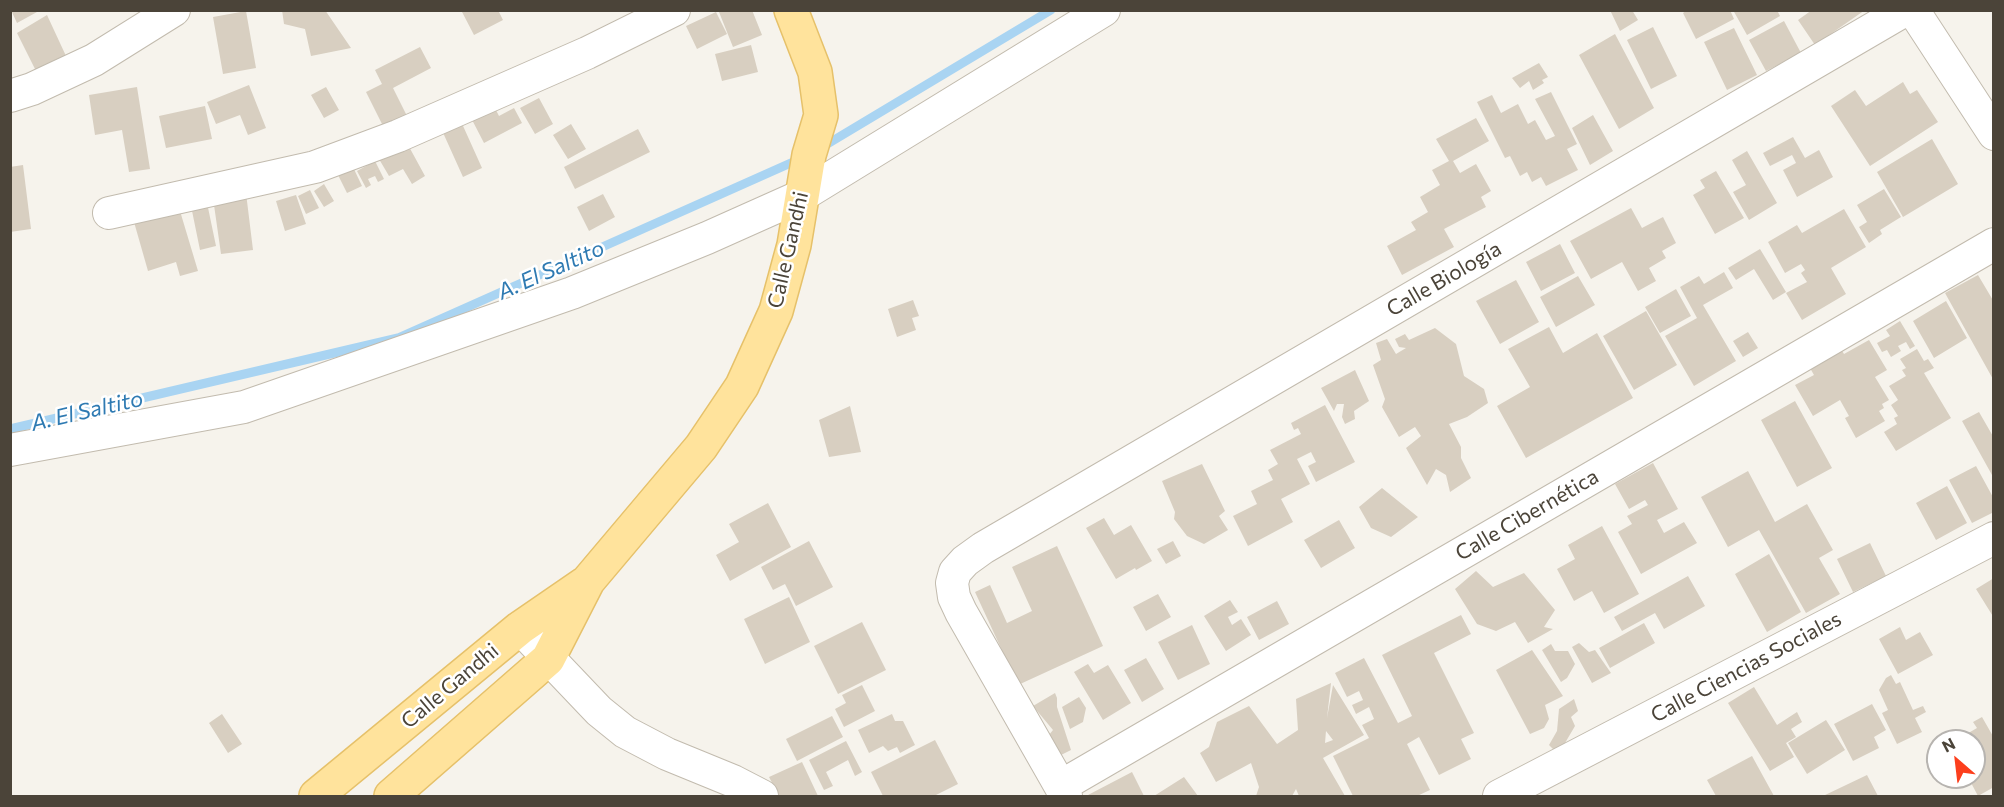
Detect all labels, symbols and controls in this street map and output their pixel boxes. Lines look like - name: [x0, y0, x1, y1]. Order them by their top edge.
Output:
- street label: Calle Gandhi: [762, 189, 814, 311]
- water label: A. El Saltito: [493, 235, 609, 305]
- street label: Calle Biología: [1382, 236, 1506, 322]
- water label: A. El Saltito: [28, 385, 146, 437]
- street label: Calle Cibernética: [1451, 464, 1603, 566]
- street label: Calle Ciencias Sociales: [1647, 606, 1845, 728]
- street label: Calle Gandhi: [396, 638, 504, 734]
- north arrow: [1926, 729, 1986, 789]
- text: N: [1938, 733, 1958, 756]

